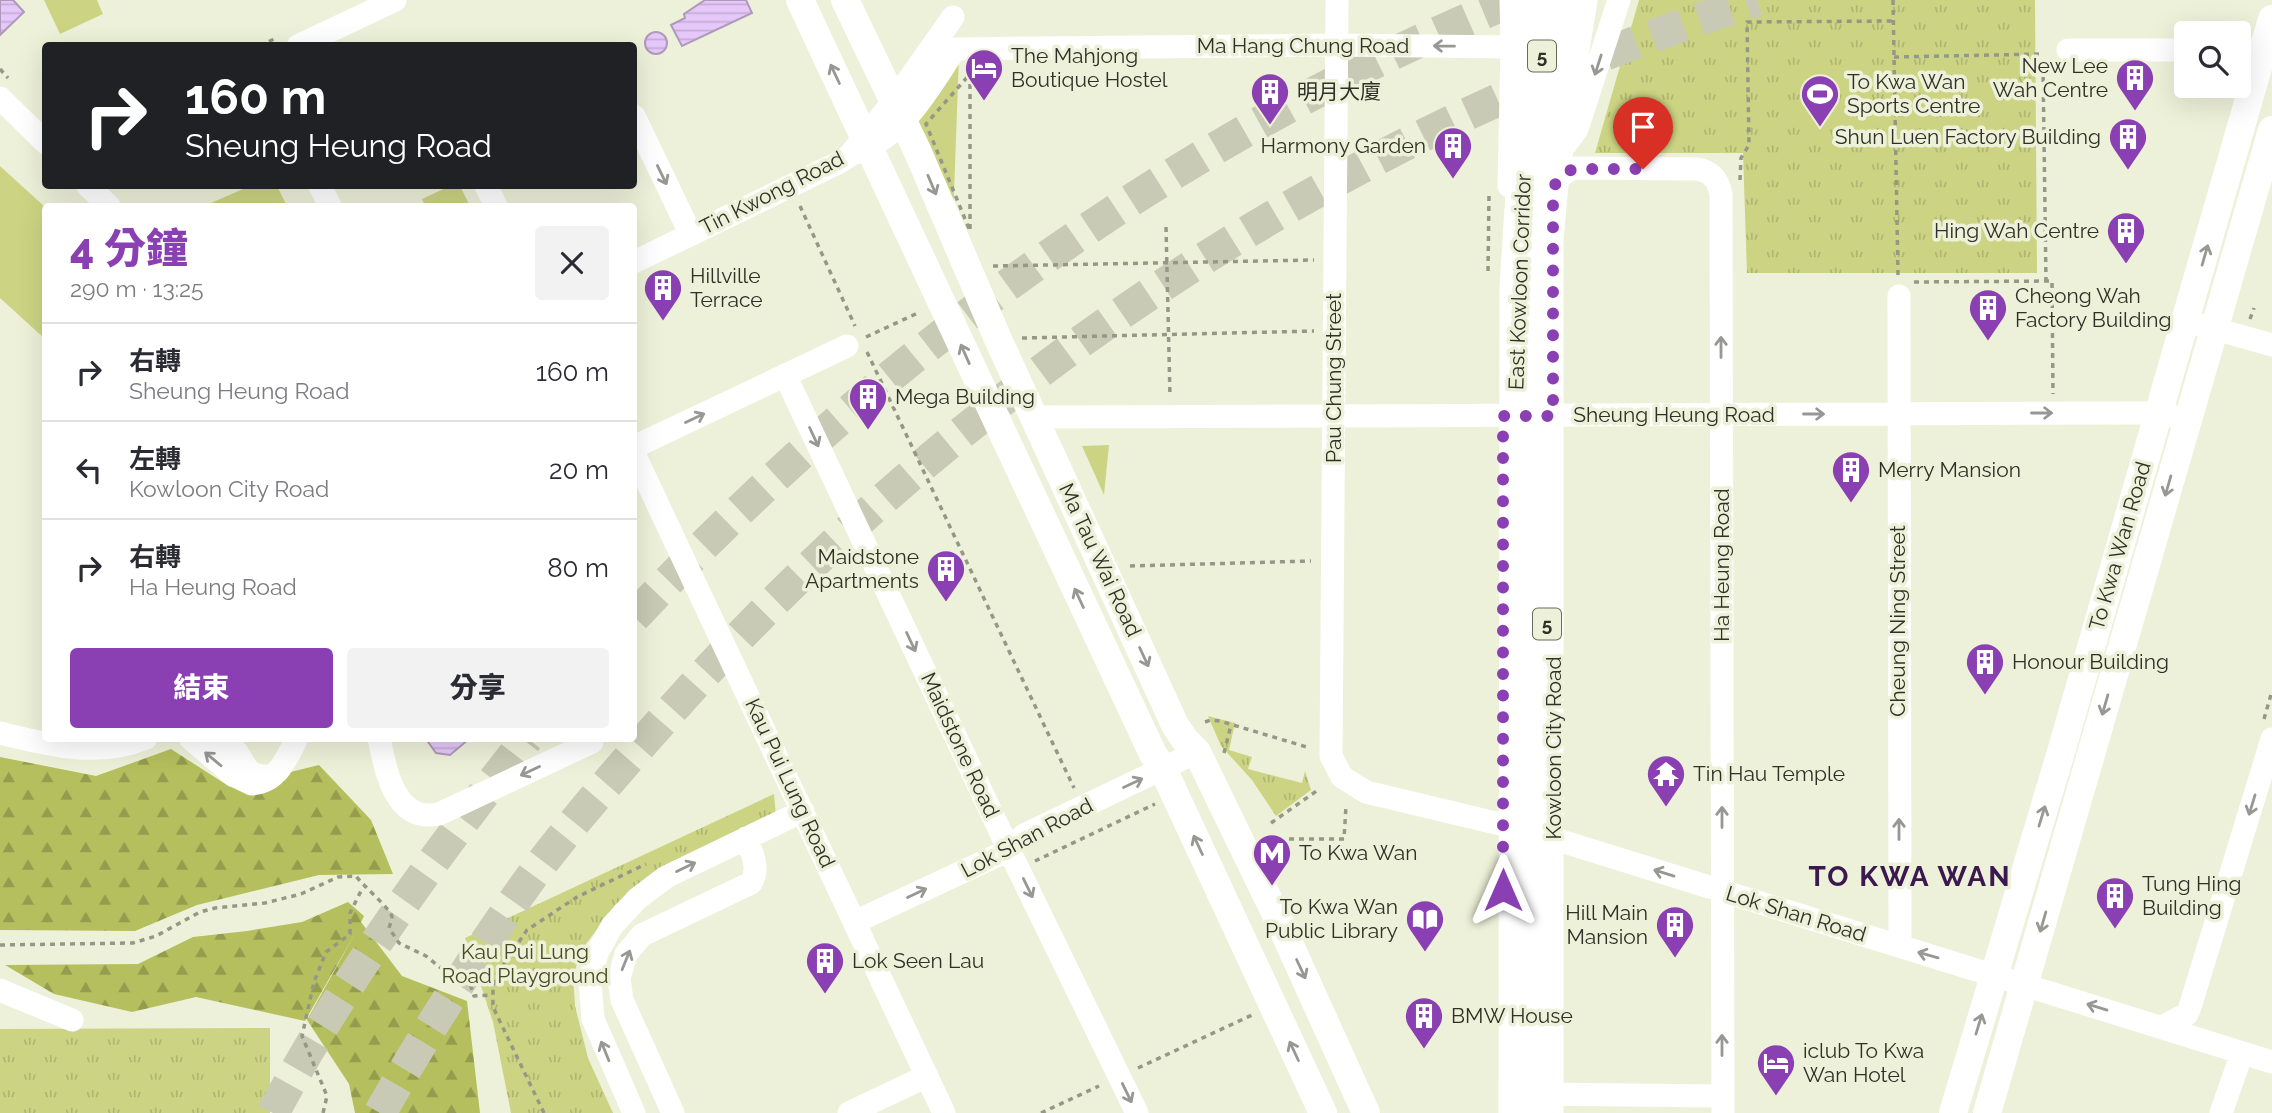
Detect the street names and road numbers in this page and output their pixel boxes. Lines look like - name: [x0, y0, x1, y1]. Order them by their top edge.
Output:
- street label: Ma Hang Chung Road: [1197, 33, 1409, 58]
- road number: 5: [1528, 40, 1556, 72]
- street label: Tin Kwong Road: [696, 146, 848, 240]
- street label: East Kowloon Corridor: [1503, 173, 1536, 390]
- street label: Pau Chung Street: [1321, 293, 1346, 463]
- street label: Sheung Heung Road: [1573, 402, 1775, 427]
- street label: To Kwa Wan Road: [2083, 459, 2156, 633]
- street label: Ma Tau Wai Road: [1054, 479, 1147, 640]
- street label: Ha Heung Road: [1709, 488, 1734, 642]
- street label: Cheung Ning Street: [1885, 525, 1910, 717]
- road number: 5: [1533, 608, 1561, 639]
- street label: Kowloon City Road: [1541, 657, 1566, 839]
- street label: Maidstone Road: [916, 668, 1005, 821]
- street label: Kau Pui Lung Road: [740, 694, 841, 871]
- street label: Lok Shan Road: [957, 792, 1097, 883]
- street label: Lok Shan Road: [1723, 880, 1869, 947]

